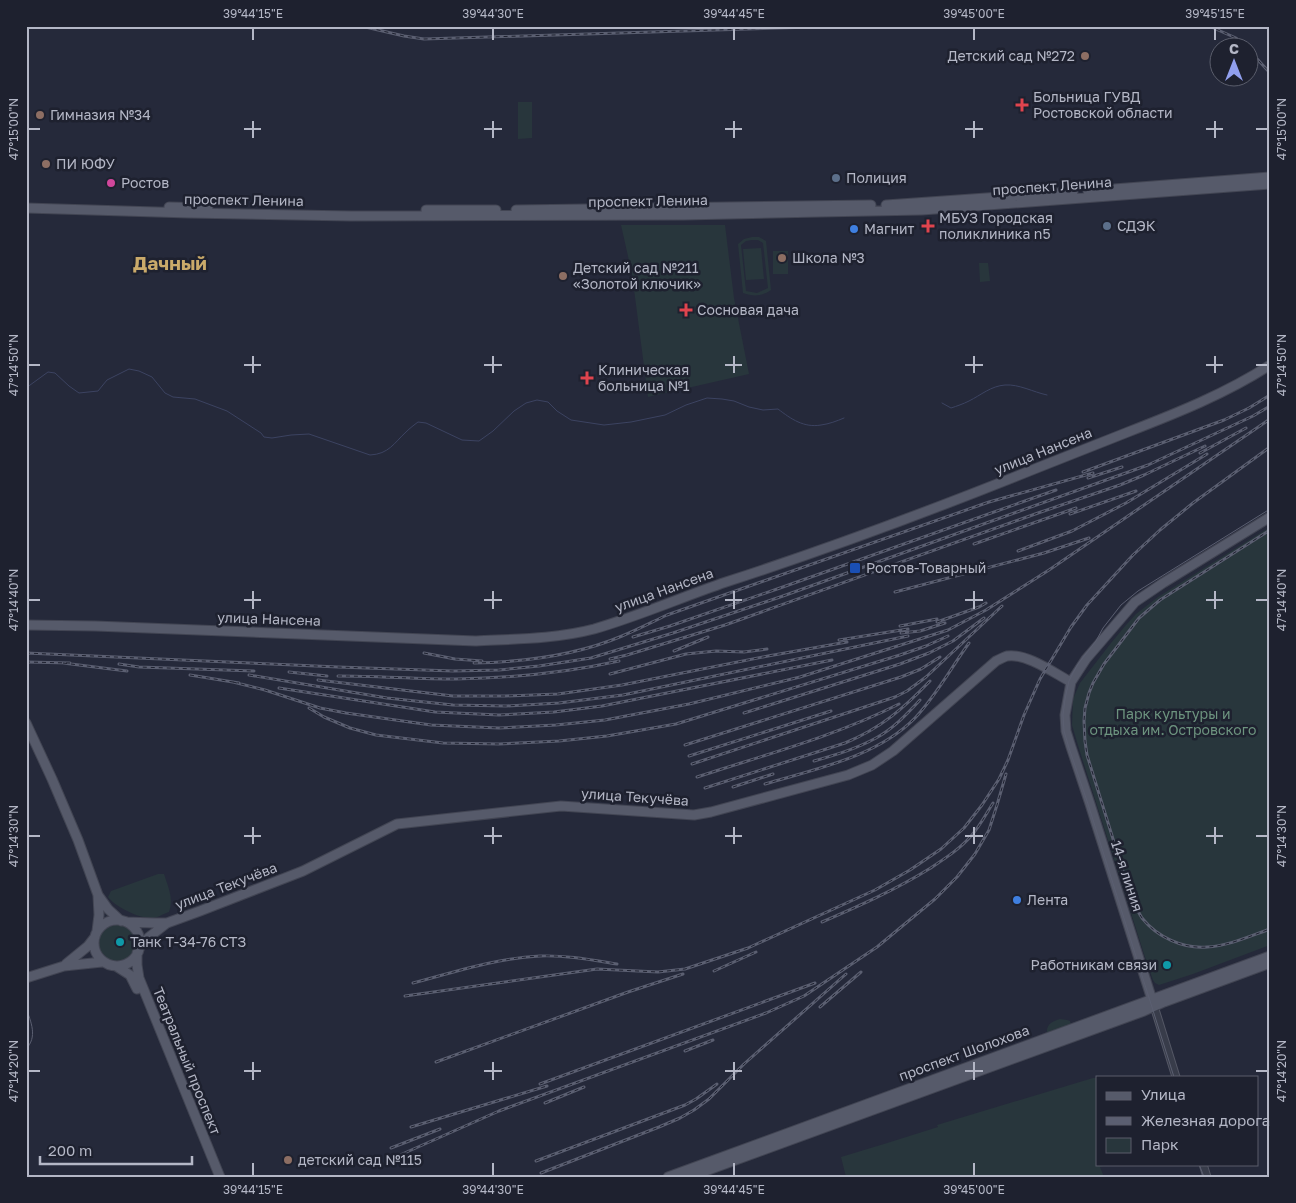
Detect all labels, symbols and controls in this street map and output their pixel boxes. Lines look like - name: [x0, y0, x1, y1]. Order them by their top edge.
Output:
- text: 39°44'15"E: [223, 6, 283, 21]
- text: 39°44'30"E: [462, 6, 524, 21]
- text: 39°44'45"E: [703, 6, 765, 21]
- text: 39°45'00"E: [943, 6, 1005, 21]
- text: 39°45'15"E: [1185, 6, 1245, 21]
- north arrow: [1208, 38, 1258, 88]
- text: С: [1229, 40, 1239, 57]
- place label: Детский сад №272: [947, 47, 1075, 64]
- marker: Детский сад №272: [1079, 50, 1091, 62]
- place label: Больница ГУВД Ростовской области: [1033, 88, 1173, 121]
- text: 47°15'00"N: [6, 98, 21, 160]
- marker: Больница ГУВД Ростовской области: [1015, 98, 1029, 112]
- text: 47°15'00"N: [1274, 98, 1289, 160]
- place label: Гимназия №34: [50, 106, 151, 123]
- marker: Гимназия №34: [34, 109, 46, 121]
- place label: ПИ ЮФУ: [56, 155, 116, 172]
- marker: ПИ ЮФУ: [40, 158, 52, 170]
- place label: Полиция: [846, 169, 907, 186]
- marker: Полиция: [830, 172, 842, 184]
- street label: проспект Ленина: [992, 173, 1112, 198]
- place label: Ростов: [121, 174, 169, 191]
- marker: Ростов: [105, 177, 117, 189]
- street label: проспект Ленина: [184, 190, 304, 209]
- street label: проспект Ленина: [588, 191, 708, 210]
- place label: МБУЗ Городская поликлиника n5: [939, 209, 1053, 242]
- place label: СДЭК: [1117, 217, 1156, 234]
- marker: МБУЗ Городская поликлиника n5: [921, 219, 935, 233]
- place label: Магнит: [864, 220, 914, 237]
- marker: СДЭК: [1101, 220, 1113, 232]
- marker: Магнит: [848, 223, 860, 235]
- place label: Школа №3: [792, 249, 865, 266]
- district label: Дачный: [133, 251, 207, 274]
- marker: Школа №3: [776, 252, 788, 264]
- place label: Детский сад №211 «Золотой ключик»: [573, 259, 701, 292]
- marker: Детский сад №211 «Золотой ключик»: [557, 270, 569, 282]
- place label: Сосновая дача: [697, 301, 799, 318]
- marker: Сосновая дача: [679, 303, 693, 317]
- text: 47°14'50"N: [6, 334, 21, 396]
- text: 47°14'50"N: [1274, 334, 1289, 396]
- place label: Клиническая больница №1: [598, 361, 690, 394]
- marker: Клиническая больница №1: [580, 371, 594, 385]
- street label: улица Нансена: [992, 423, 1094, 478]
- place label: Ростов-Товарный: [866, 559, 986, 576]
- marker: Ростов-Товарный: [848, 561, 862, 575]
- street label: улица Нансена: [612, 564, 716, 615]
- text: 47°14'40"N: [6, 569, 21, 631]
- text: 47°14'40"N: [1274, 569, 1289, 631]
- street label: улица Нансена: [217, 608, 321, 629]
- park label: Парк культуры и отдыха им. Островского: [1090, 705, 1256, 738]
- street label: улица Текучёва: [581, 784, 689, 809]
- text: 47°14'30"N: [6, 805, 21, 867]
- text: 47°14'30"N: [1274, 805, 1289, 867]
- street label: 14-я линия: [1108, 838, 1147, 914]
- street label: улица Текучёва: [172, 858, 279, 913]
- place label: Лента: [1027, 891, 1068, 908]
- marker: Лента: [1011, 894, 1023, 906]
- place label: Танк Т-34-76 СТЗ: [130, 933, 246, 950]
- marker: Танк Т-34-76 СТЗ: [114, 936, 126, 948]
- place label: Работникам связи: [1031, 956, 1157, 973]
- marker: Работникам связи: [1161, 959, 1173, 971]
- street label: Театральный проспект: [150, 985, 225, 1137]
- street label: проспект Шолохова: [896, 1021, 1031, 1084]
- text: 47°14'20"N: [6, 1040, 21, 1102]
- text: 47°14'20"N: [1274, 1040, 1289, 1102]
- legend: [1096, 1076, 1258, 1166]
- text: Улица: [1141, 1085, 1186, 1103]
- text: Железная дорога: [1141, 1111, 1270, 1129]
- scale bar: [40, 1133, 192, 1165]
- text: Парк: [1141, 1135, 1179, 1153]
- text: 200 m: [48, 1141, 92, 1159]
- place label: детский сад №115: [298, 1151, 422, 1168]
- marker: детский сад №115: [282, 1154, 294, 1166]
- text: 39°44'15"E: [223, 1182, 283, 1197]
- text: 39°44'30"E: [462, 1182, 524, 1197]
- text: 39°44'45"E: [703, 1182, 765, 1197]
- text: 39°45'00"E: [943, 1182, 1005, 1197]

